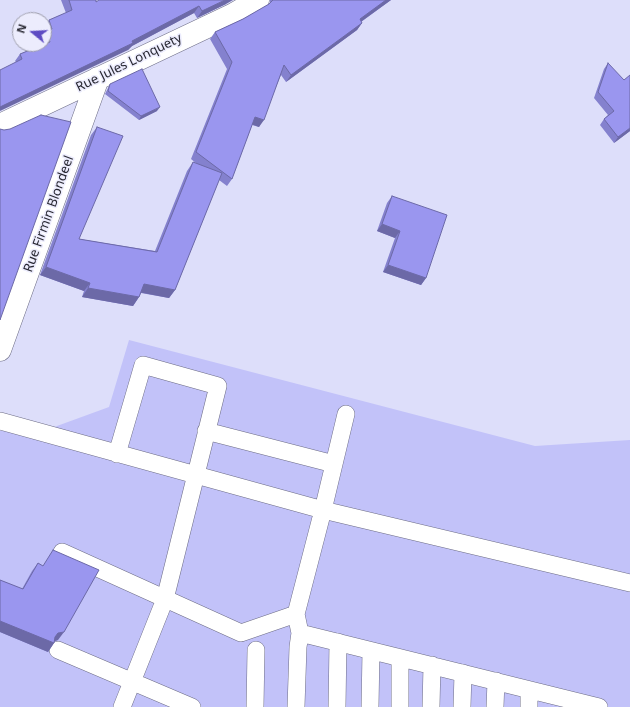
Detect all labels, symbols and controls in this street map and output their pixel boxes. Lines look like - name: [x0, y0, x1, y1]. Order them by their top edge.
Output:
- north arrow: [12, 12, 52, 52]
- text: N: [13, 22, 30, 35]
- street label: Rue Jules Lonquety: [73, 31, 185, 95]
- street label: Rue Firmin Blondeel: [21, 154, 77, 274]

